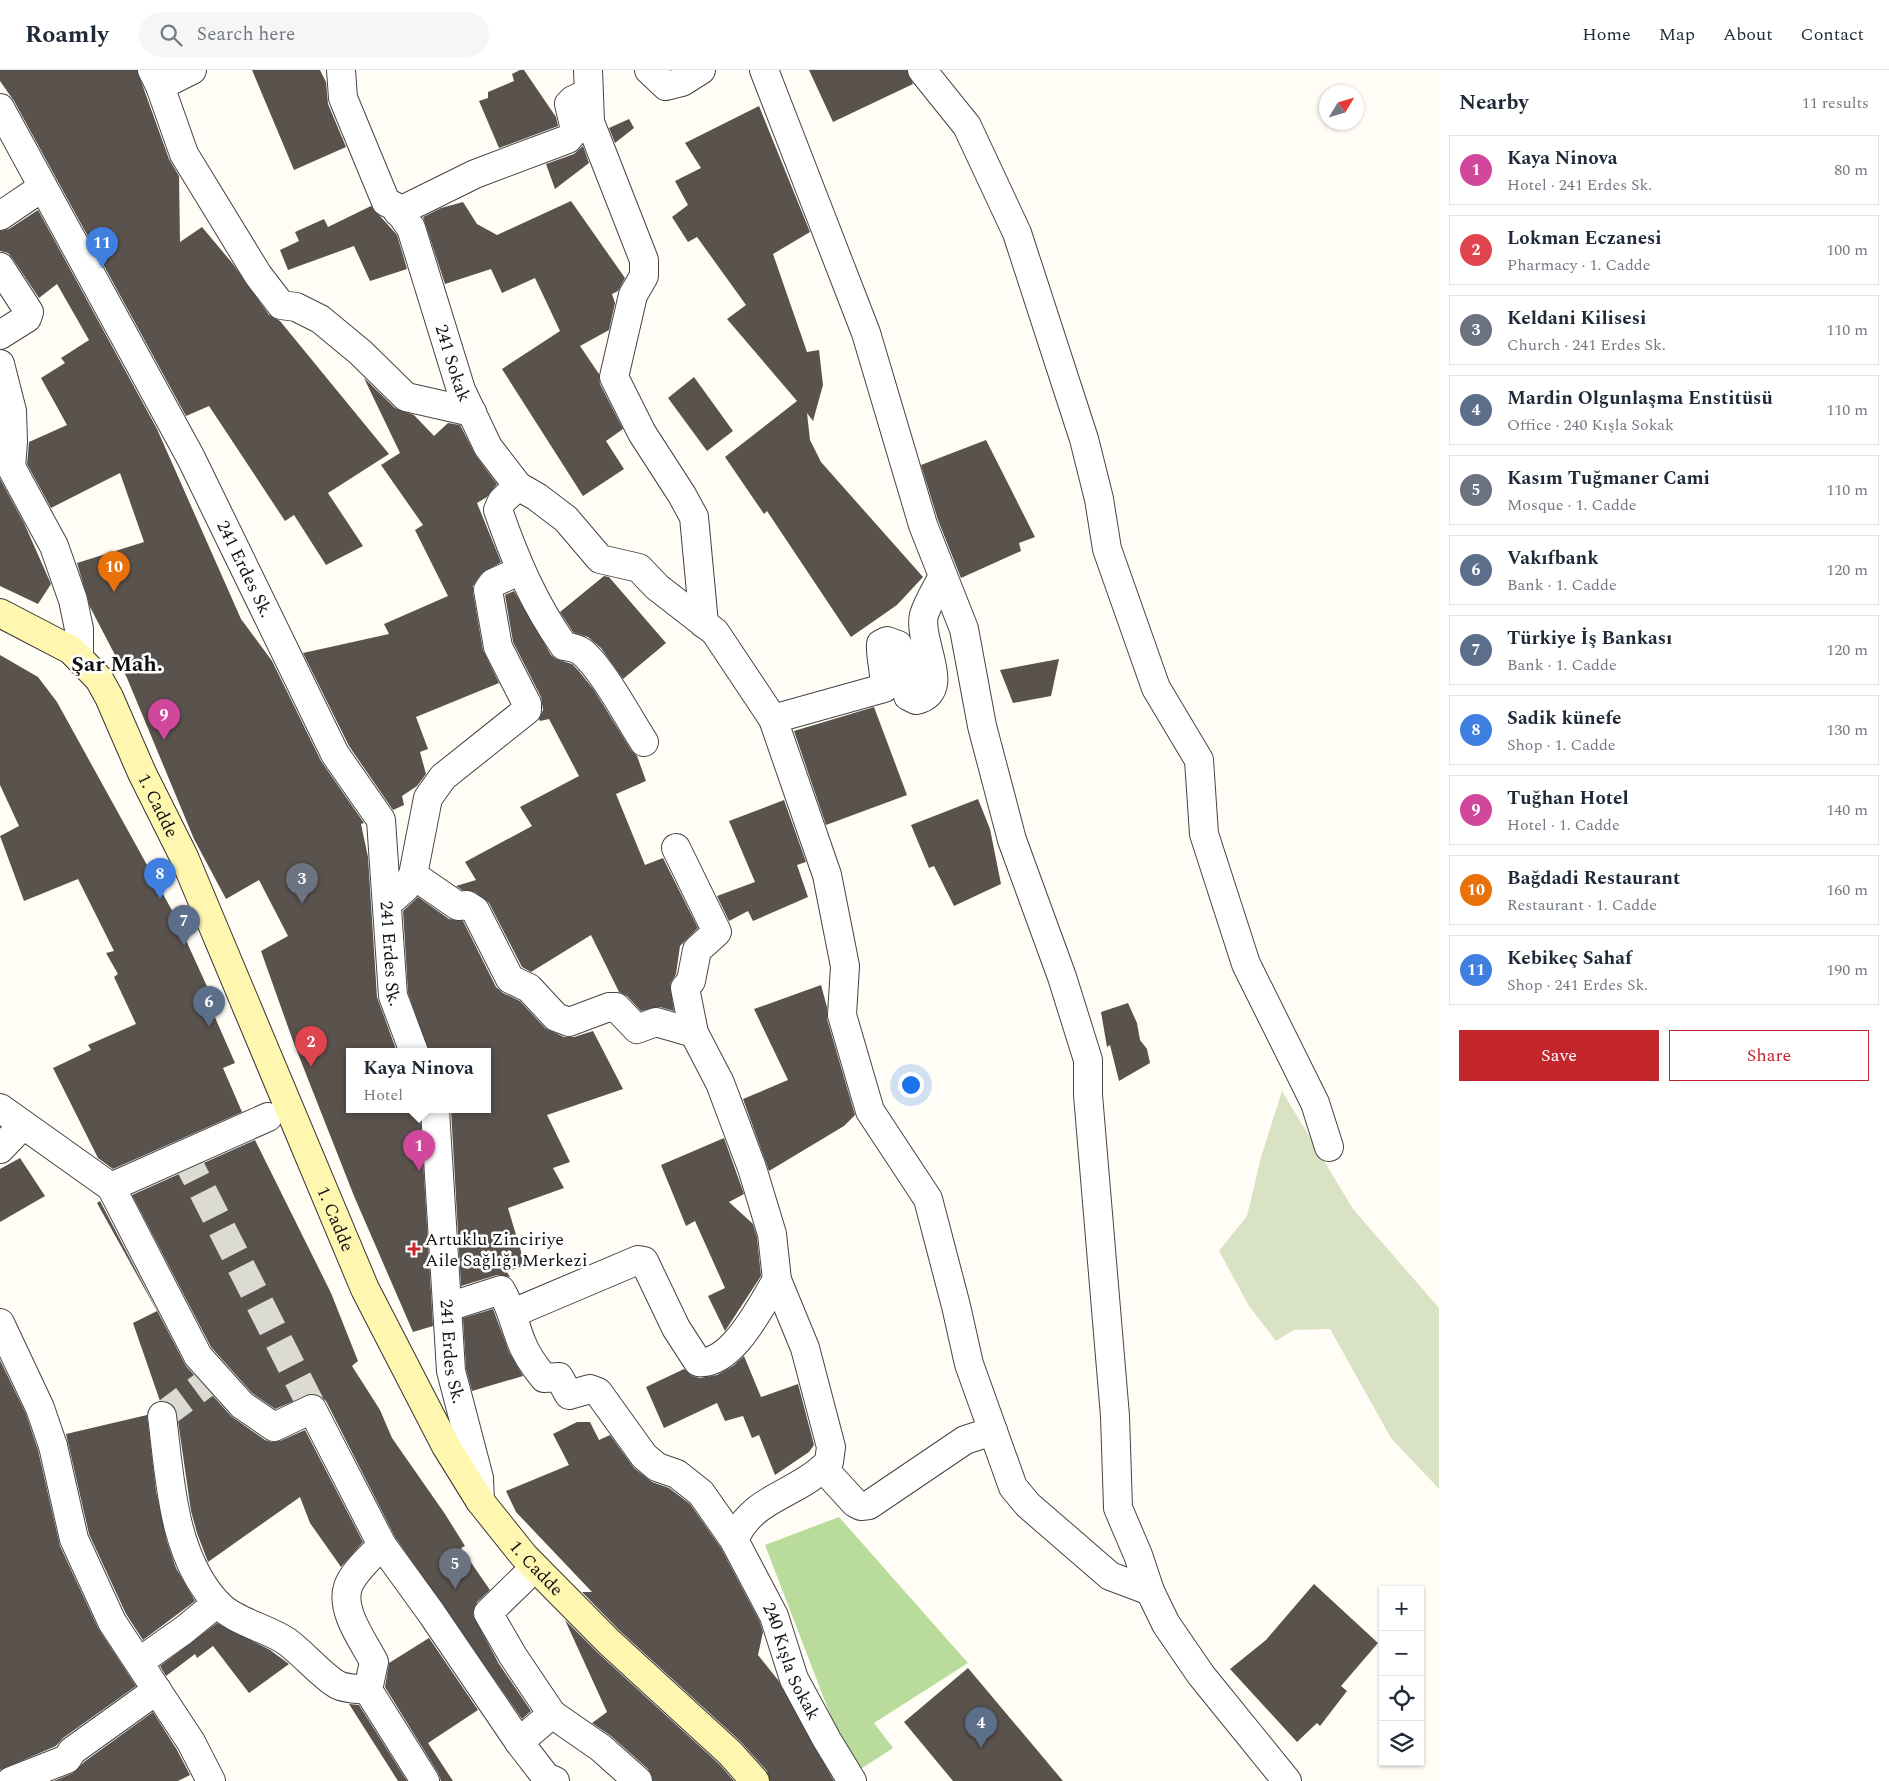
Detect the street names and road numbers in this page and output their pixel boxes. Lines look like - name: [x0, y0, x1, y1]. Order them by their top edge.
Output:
- street label: 241 Sokak: [428, 321, 478, 406]
- street label: 241 Erdes Sk.: [210, 516, 280, 622]
- street label: 1. Cadde: [131, 769, 186, 842]
- street label: 241 Erdes Sk.: [373, 900, 409, 1010]
- street label: 1. Cadde: [310, 1182, 361, 1256]
- street label: 241 Erdes Sk.: [433, 1298, 472, 1406]
- street label: 1. Cadde: [503, 1534, 570, 1602]
- street label: 240 Kışla Sokak: [756, 1598, 827, 1725]

